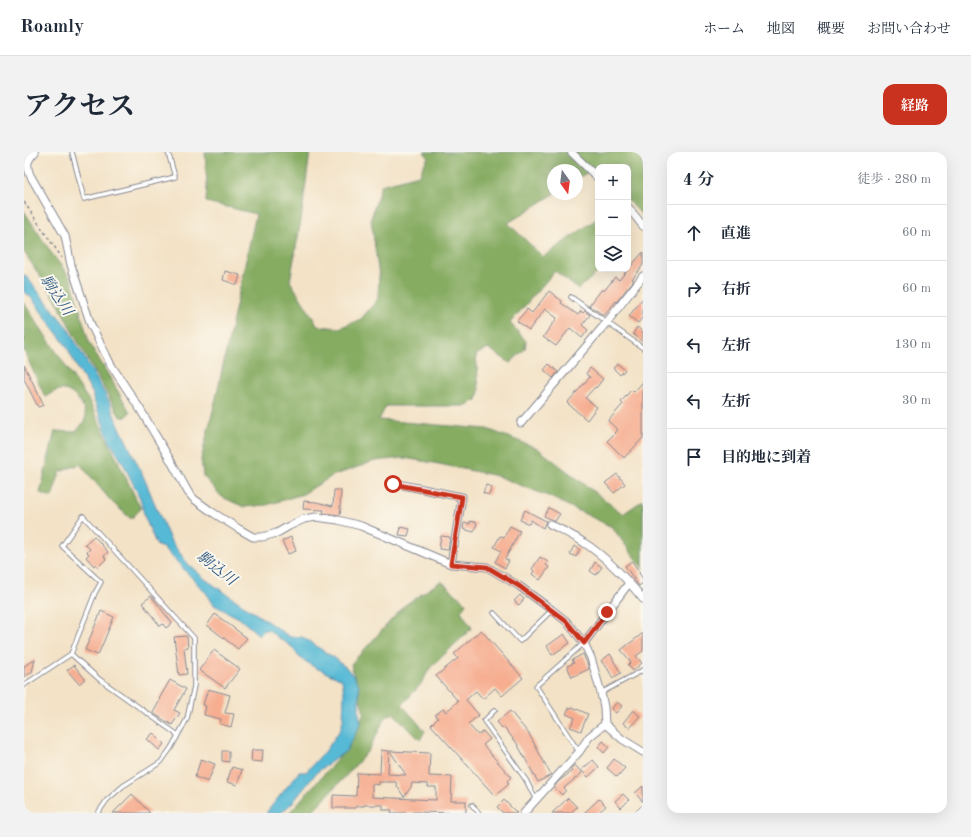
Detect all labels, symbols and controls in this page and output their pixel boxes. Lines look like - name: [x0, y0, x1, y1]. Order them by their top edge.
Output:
- text: Roamly: [20, 18, 84, 37]
- text: ホーム: [703, 22, 745, 36]
- text: 地図: [767, 22, 795, 36]
- text: 概要: [817, 22, 845, 36]
- text: お問い合わせ: [867, 22, 951, 36]
- button: 経路: [883, 84, 947, 125]
- text: アクセス: [24, 94, 135, 122]
- north arrow: [547, 164, 583, 200]
- map controls: [595, 164, 631, 272]
- button: +: [595, 164, 631, 200]
- text: 4 分: [683, 172, 715, 189]
- text: 徒歩 · 280 m: [857, 173, 931, 186]
- button: −: [595, 200, 631, 236]
- icon: ahead: [683, 222, 705, 244]
- text: 60 m: [902, 226, 931, 239]
- text: 直進: [721, 227, 751, 242]
- button: layers: [595, 236, 631, 272]
- water label: 駒込川: [37, 272, 77, 320]
- icon: right: [683, 278, 705, 300]
- text: 60 m: [902, 282, 931, 295]
- text: 右折: [721, 283, 751, 298]
- icon: left: [683, 334, 705, 356]
- text: 130 m: [894, 338, 931, 351]
- text: 左折: [721, 339, 751, 354]
- icon: left: [683, 390, 705, 412]
- text: 30 m: [902, 394, 931, 407]
- text: 左折: [721, 395, 751, 410]
- icon: arrive: [683, 446, 705, 468]
- text: 目的地に到着: [721, 451, 811, 466]
- route start: [384, 475, 402, 493]
- water label: 駒込川: [194, 548, 241, 590]
- route end: [598, 603, 616, 621]

